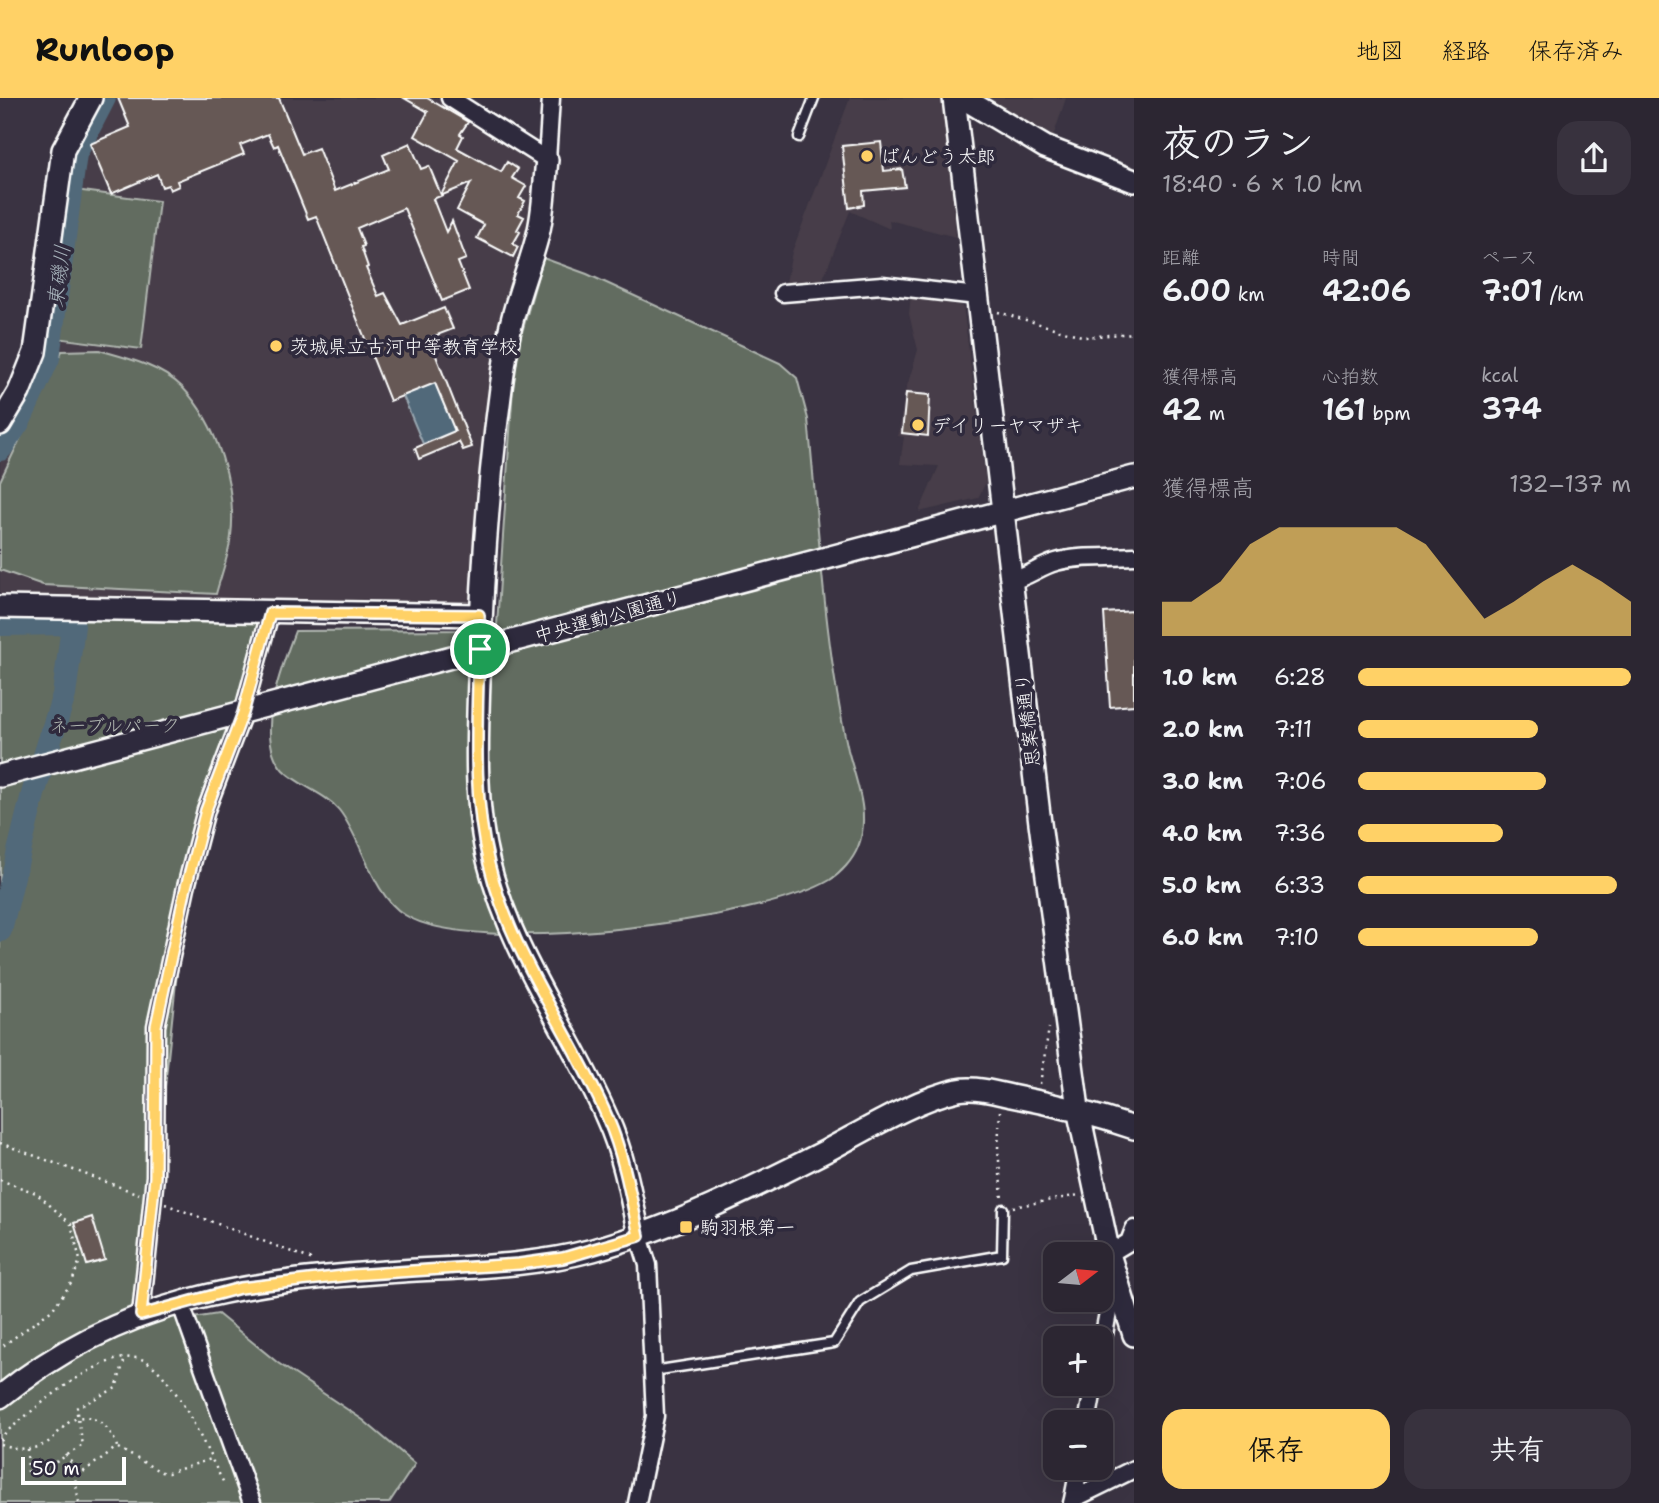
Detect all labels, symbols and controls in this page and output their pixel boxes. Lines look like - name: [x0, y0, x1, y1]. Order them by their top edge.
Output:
- text: Runloop: [35, 27, 174, 72]
- text: 地図: [1356, 35, 1404, 67]
- text: 経路: [1442, 35, 1490, 67]
- text: 保存済み: [1528, 35, 1624, 67]
- text: 夜のラン: [1162, 117, 1314, 168]
- button: share: [1557, 121, 1631, 195]
- place label: ばんどう太郎: [881, 144, 995, 169]
- marker: ばんどう太郎: [859, 148, 875, 164]
- text: 18:40 · 6 × 1.0 km: [1162, 169, 1363, 199]
- water label: 東磯川: [41, 243, 77, 309]
- text: 距離: [1162, 245, 1200, 270]
- text: 時間: [1322, 245, 1360, 270]
- text: ペース: [1481, 245, 1537, 270]
- text: 6.00: [1162, 270, 1231, 311]
- text: 42:06: [1322, 270, 1412, 311]
- text: 7:01: [1481, 270, 1543, 311]
- text: km: [1231, 282, 1265, 307]
- text: /km: [1543, 282, 1584, 307]
- place label: 茨城県立古河中等教育学校: [290, 334, 518, 359]
- marker: 茨城県立古河中等教育学校: [268, 338, 284, 354]
- text: kcal: [1481, 363, 1518, 388]
- text: 獲得標高: [1162, 364, 1238, 389]
- text: 心拍数: [1322, 364, 1379, 389]
- text: 374: [1481, 388, 1542, 429]
- text: 42: [1162, 389, 1202, 430]
- text: 161: [1322, 389, 1366, 430]
- text: m: [1202, 401, 1225, 426]
- text: bpm: [1366, 401, 1411, 426]
- place label: デイリーヤマザキ: [932, 413, 1083, 438]
- marker: デイリーヤマザキ: [910, 417, 926, 433]
- text: 132–137 m: [1509, 469, 1631, 499]
- text: 獲得標高: [1162, 473, 1254, 503]
- street label: 中央運動公園通り: [531, 585, 685, 648]
- pin: [450, 619, 510, 679]
- icon: arrive: [461, 630, 499, 668]
- text: 1.0 km: [1162, 662, 1237, 692]
- text: 6:28: [1274, 662, 1326, 692]
- street label: 思案橋通り: [1009, 671, 1046, 769]
- park label: ネーブルパーク: [50, 713, 180, 738]
- text: 2.0 km: [1162, 714, 1244, 744]
- text: 7:11: [1274, 714, 1312, 744]
- text: 3.0 km: [1162, 766, 1243, 796]
- text: 7:06: [1274, 766, 1327, 796]
- text: 4.0 km: [1162, 818, 1243, 848]
- text: 7:36: [1274, 818, 1326, 848]
- text: 5.0 km: [1162, 870, 1241, 900]
- text: 6:33: [1274, 870, 1325, 900]
- text: 6.0 km: [1162, 922, 1243, 952]
- text: 7:10: [1274, 922, 1319, 952]
- place label: 駒羽根第一: [700, 1215, 795, 1240]
- marker: 駒羽根第一: [678, 1219, 694, 1235]
- north arrow: [1043, 1242, 1113, 1312]
- map controls: [1043, 1242, 1113, 1480]
- button: +: [1043, 1326, 1113, 1396]
- button: 保存: [1162, 1409, 1390, 1489]
- button: 共有: [1404, 1409, 1631, 1489]
- button: −: [1043, 1410, 1113, 1480]
- scale bar: [21, 1454, 126, 1486]
- text: 50 m: [32, 1456, 80, 1481]

